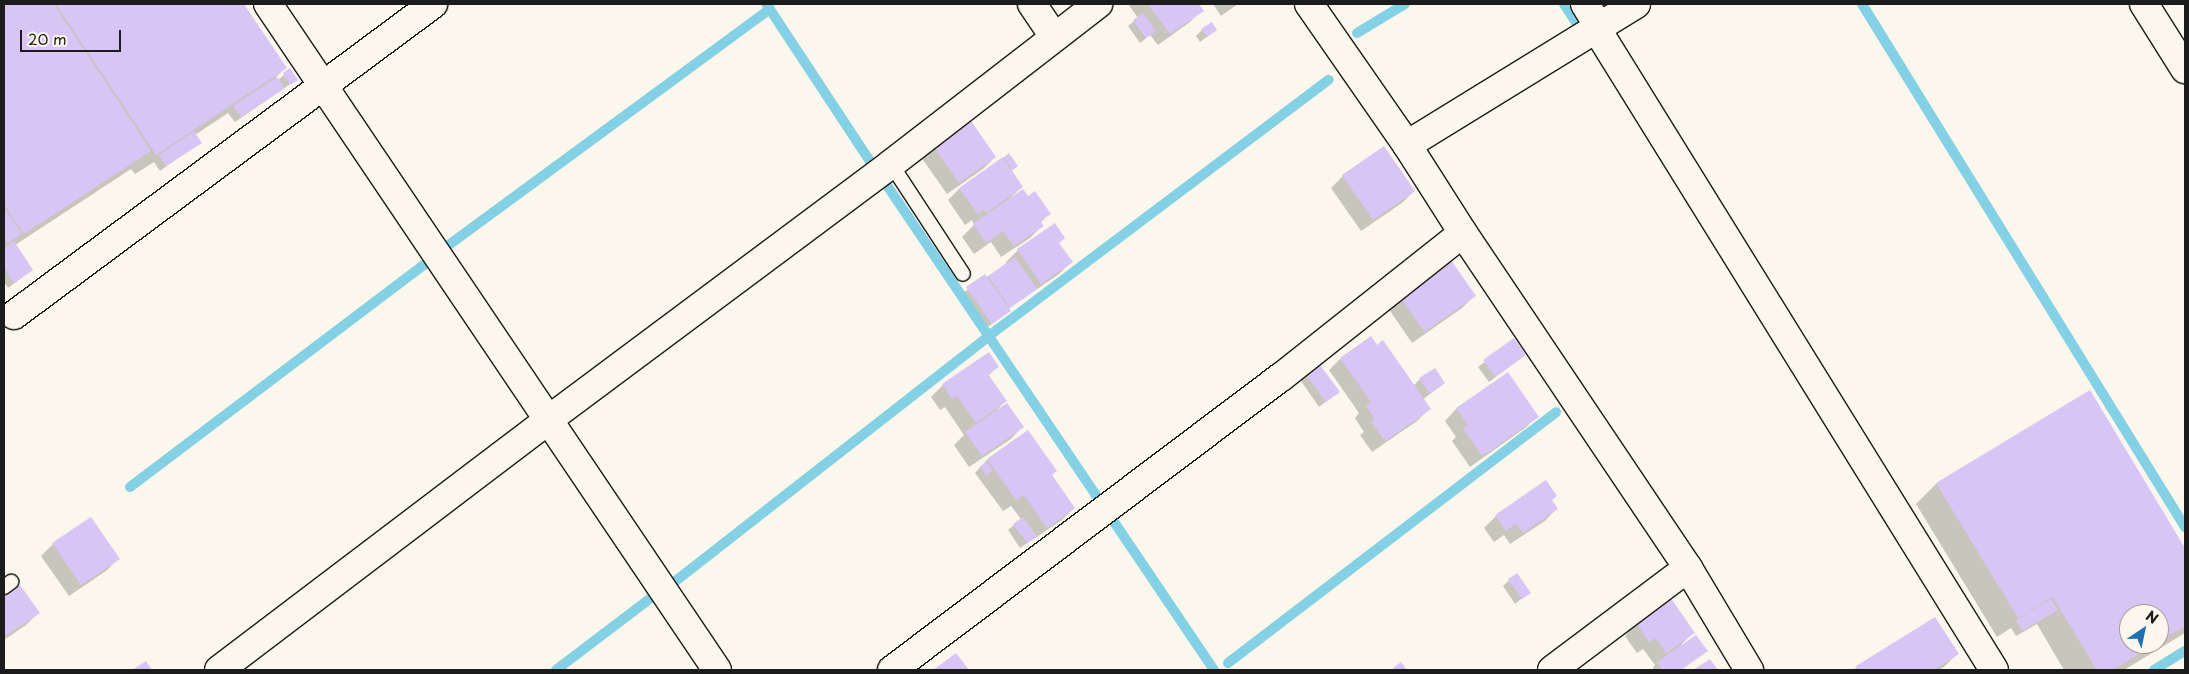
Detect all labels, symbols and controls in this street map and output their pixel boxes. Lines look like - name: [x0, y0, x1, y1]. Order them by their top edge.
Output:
- scale bar: [22, 20, 124, 52]
- text: 20 m: [28, 27, 67, 50]
- north arrow: [2119, 604, 2169, 654]
- text: N: [2142, 605, 2163, 629]

